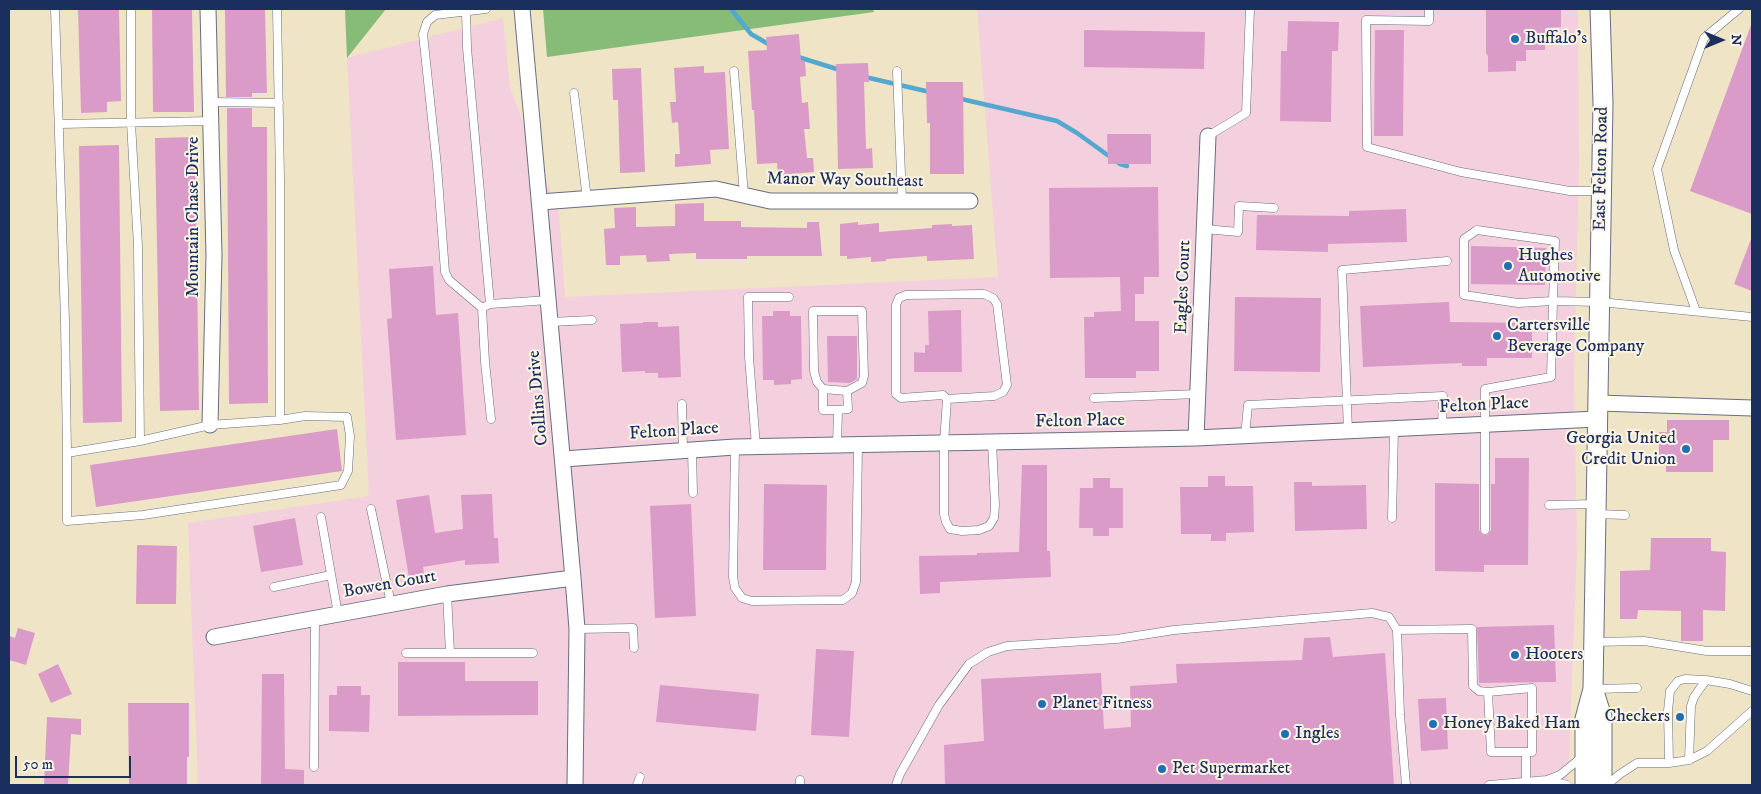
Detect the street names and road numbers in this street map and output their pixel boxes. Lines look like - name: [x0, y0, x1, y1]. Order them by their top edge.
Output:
- street label: East Felton Road: [1590, 107, 1614, 231]
- street label: Mountain Chase Drive: [183, 137, 205, 297]
- street label: Manor Way Southeast: [766, 169, 924, 193]
- street label: Eagles Court: [1172, 240, 1196, 334]
- street label: Collins Drive: [524, 350, 554, 446]
- street label: Felton Place: [1439, 393, 1529, 419]
- street label: Felton Place: [1035, 410, 1125, 434]
- street label: Felton Place: [628, 418, 720, 446]
- street label: Bowen Court: [342, 566, 438, 604]

